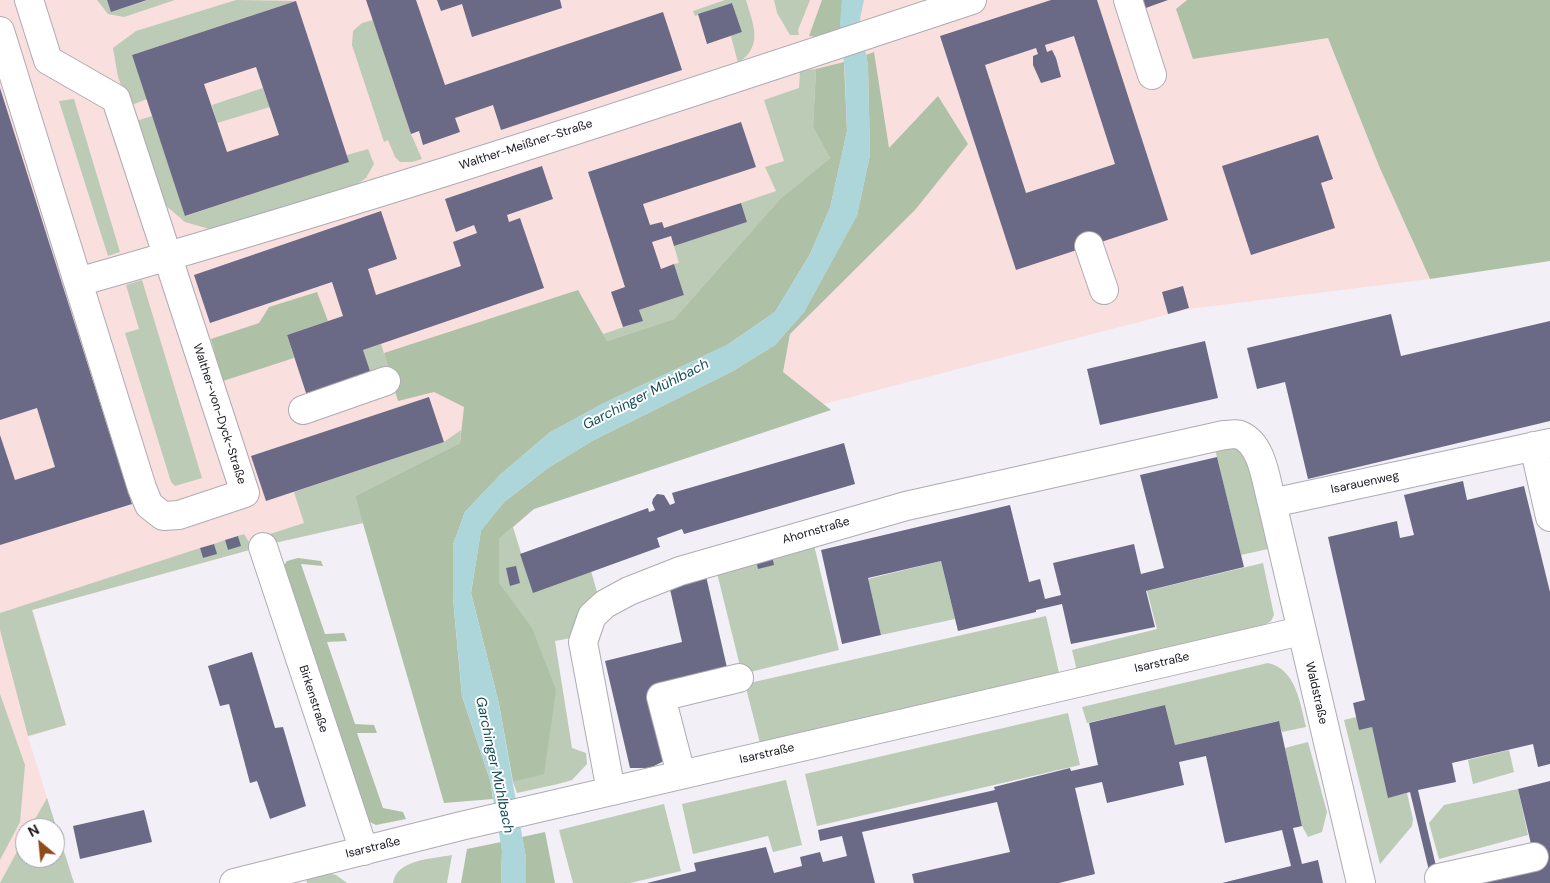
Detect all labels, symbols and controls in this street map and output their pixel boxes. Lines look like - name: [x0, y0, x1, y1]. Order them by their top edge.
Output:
- street label: Walther-Meißner-Straße: [458, 117, 594, 173]
- street label: Walther-von-Dyck-Straße: [189, 342, 249, 486]
- water label: Garchinger Mühlbach: [580, 356, 712, 434]
- street label: Isarauenweg: [1330, 469, 1400, 497]
- street label: Ahornstraße: [781, 515, 851, 547]
- street label: Isarstraße: [1133, 650, 1191, 676]
- street label: Waldstraße: [1302, 660, 1330, 726]
- street label: Birkenstraße: [295, 664, 331, 734]
- water label: Garchinger Mühlbach: [471, 695, 517, 835]
- street label: Isarstraße: [738, 741, 796, 767]
- north arrow: [15, 818, 65, 868]
- text: N: [25, 820, 42, 841]
- street label: Isarstraße: [344, 834, 402, 862]

